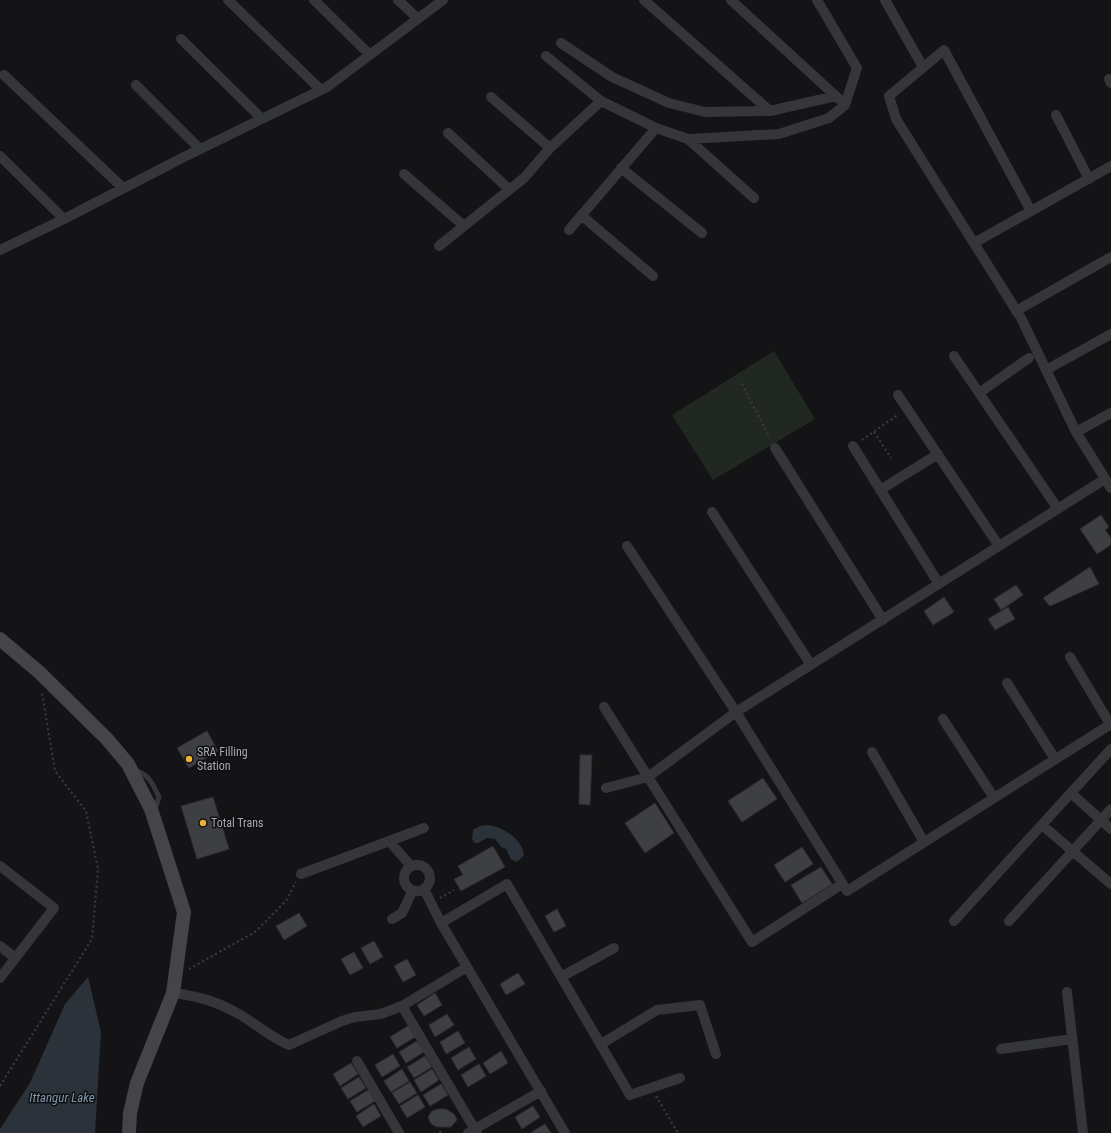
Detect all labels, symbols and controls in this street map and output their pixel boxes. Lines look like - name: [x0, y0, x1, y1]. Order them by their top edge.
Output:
- place label: SRA Filling Station: [197, 745, 248, 773]
- marker: SRA Filling Station: [184, 754, 194, 764]
- place label: Total Trans: [211, 816, 264, 830]
- marker: Total Trans: [198, 818, 208, 828]
- water label: Ittangur Lake: [29, 1090, 95, 1105]

